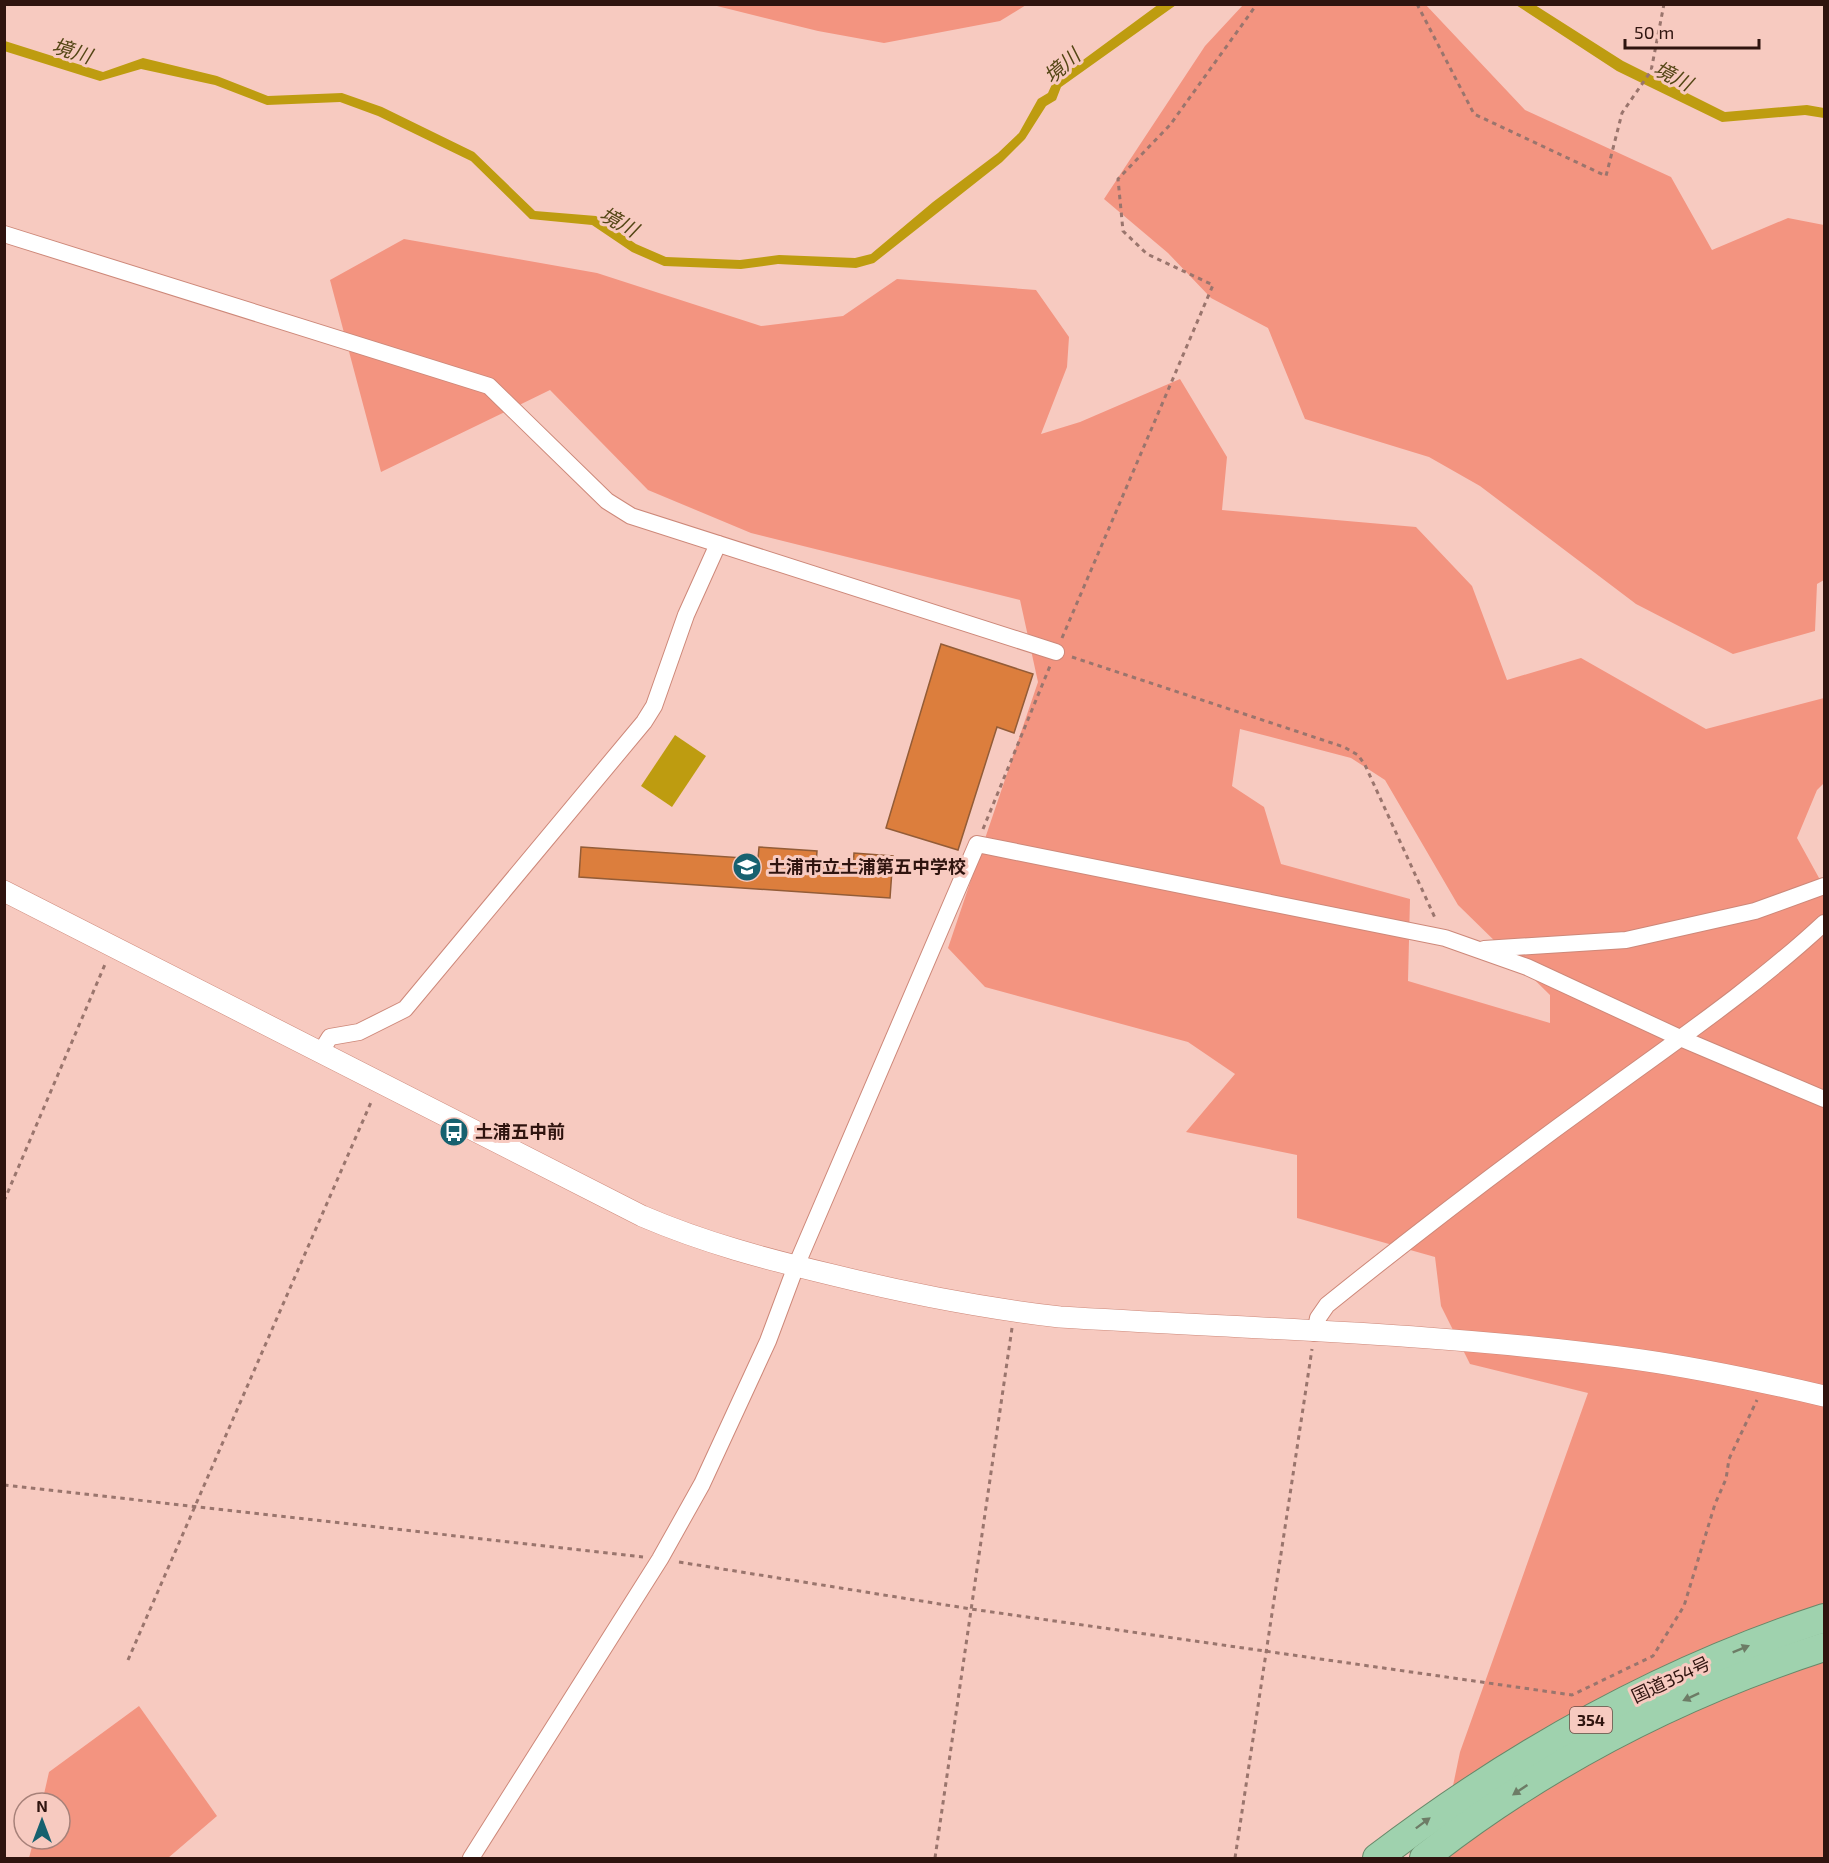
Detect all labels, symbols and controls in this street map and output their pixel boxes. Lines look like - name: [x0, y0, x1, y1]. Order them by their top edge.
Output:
- scale bar: [1625, 12, 1758, 50]
- text: 50 m: [1634, 21, 1674, 43]
- water label: 境川: [50, 33, 97, 68]
- water label: 境川: [1038, 42, 1086, 87]
- water label: 境川: [1650, 55, 1699, 96]
- water label: 境川: [596, 201, 645, 242]
- school or university icon: 土浦市立土浦第五中学校: [731, 851, 763, 883]
- place label: 土浦市立土浦第五中学校: [768, 855, 966, 877]
- bus stop icon: 土浦五中前: [438, 1116, 470, 1148]
- place label: 土浦五中前: [475, 1120, 565, 1142]
- one-way arrow: [1732, 1644, 1750, 1654]
- street label: 国道354号: [1628, 1651, 1714, 1707]
- one-way arrow: [1683, 1692, 1700, 1701]
- road number: 354: [1570, 1707, 1612, 1733]
- one-way arrow: [1512, 1784, 1528, 1795]
- north arrow: [12, 1791, 72, 1851]
- text: N: [36, 1796, 48, 1815]
- one-way arrow: [1415, 1817, 1431, 1829]

